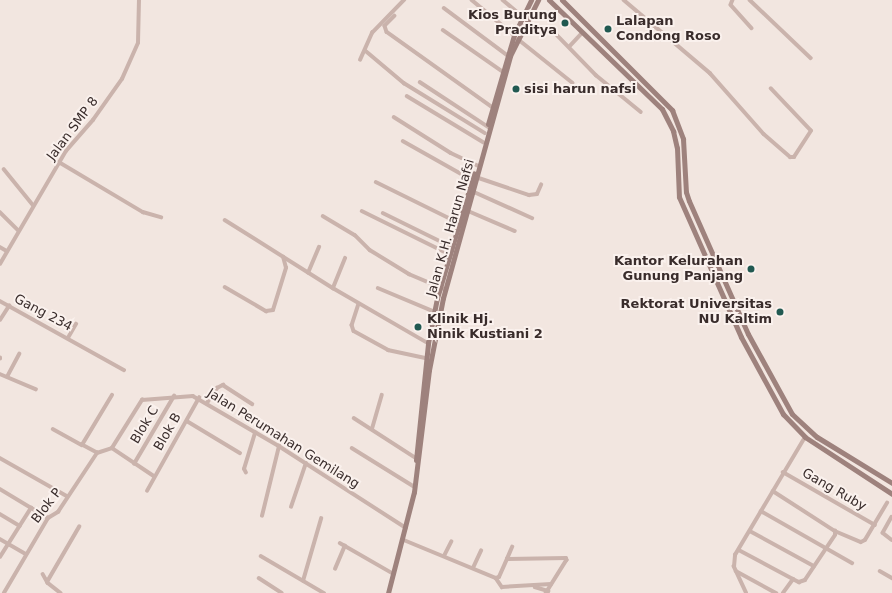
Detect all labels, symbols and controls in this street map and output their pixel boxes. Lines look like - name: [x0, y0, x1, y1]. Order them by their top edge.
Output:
- place label: Kios Burung Praditya: [468, 8, 557, 39]
- place label: Lalapan Condong Roso: [616, 14, 721, 45]
- marker: Kios Burung Praditya: [560, 18, 570, 28]
- marker: Lalapan Condong Roso: [603, 24, 613, 34]
- place label: sisi harun nafsi: [524, 81, 636, 97]
- marker: sisi harun nafsi: [511, 84, 521, 94]
- street label: Jalan SMP 8: [44, 94, 102, 164]
- street label: Jalan K.H. Harun Nafsi: [424, 157, 478, 299]
- place label: Kantor Kelurahan Gunung Panjang: [614, 254, 743, 285]
- marker: Kantor Kelurahan Gunung Panjang: [746, 264, 756, 274]
- street label: Gang 234: [11, 291, 75, 335]
- place label: Rektorat Universitas NU Kaltim: [621, 297, 772, 328]
- marker: Rektorat Universitas NU Kaltim: [775, 307, 785, 317]
- place label: Klinik Hj. Ninik Kustiani 2: [427, 312, 543, 343]
- marker: Klinik Hj. Ninik Kustiani 2: [412, 321, 424, 333]
- street label: Jalan Perumahan Gemilang: [204, 386, 362, 492]
- street label: Blok C: [128, 403, 162, 447]
- street label: Blok B: [151, 410, 185, 454]
- street label: Gang Ruby: [799, 465, 869, 515]
- street label: Blok P: [29, 485, 65, 527]

